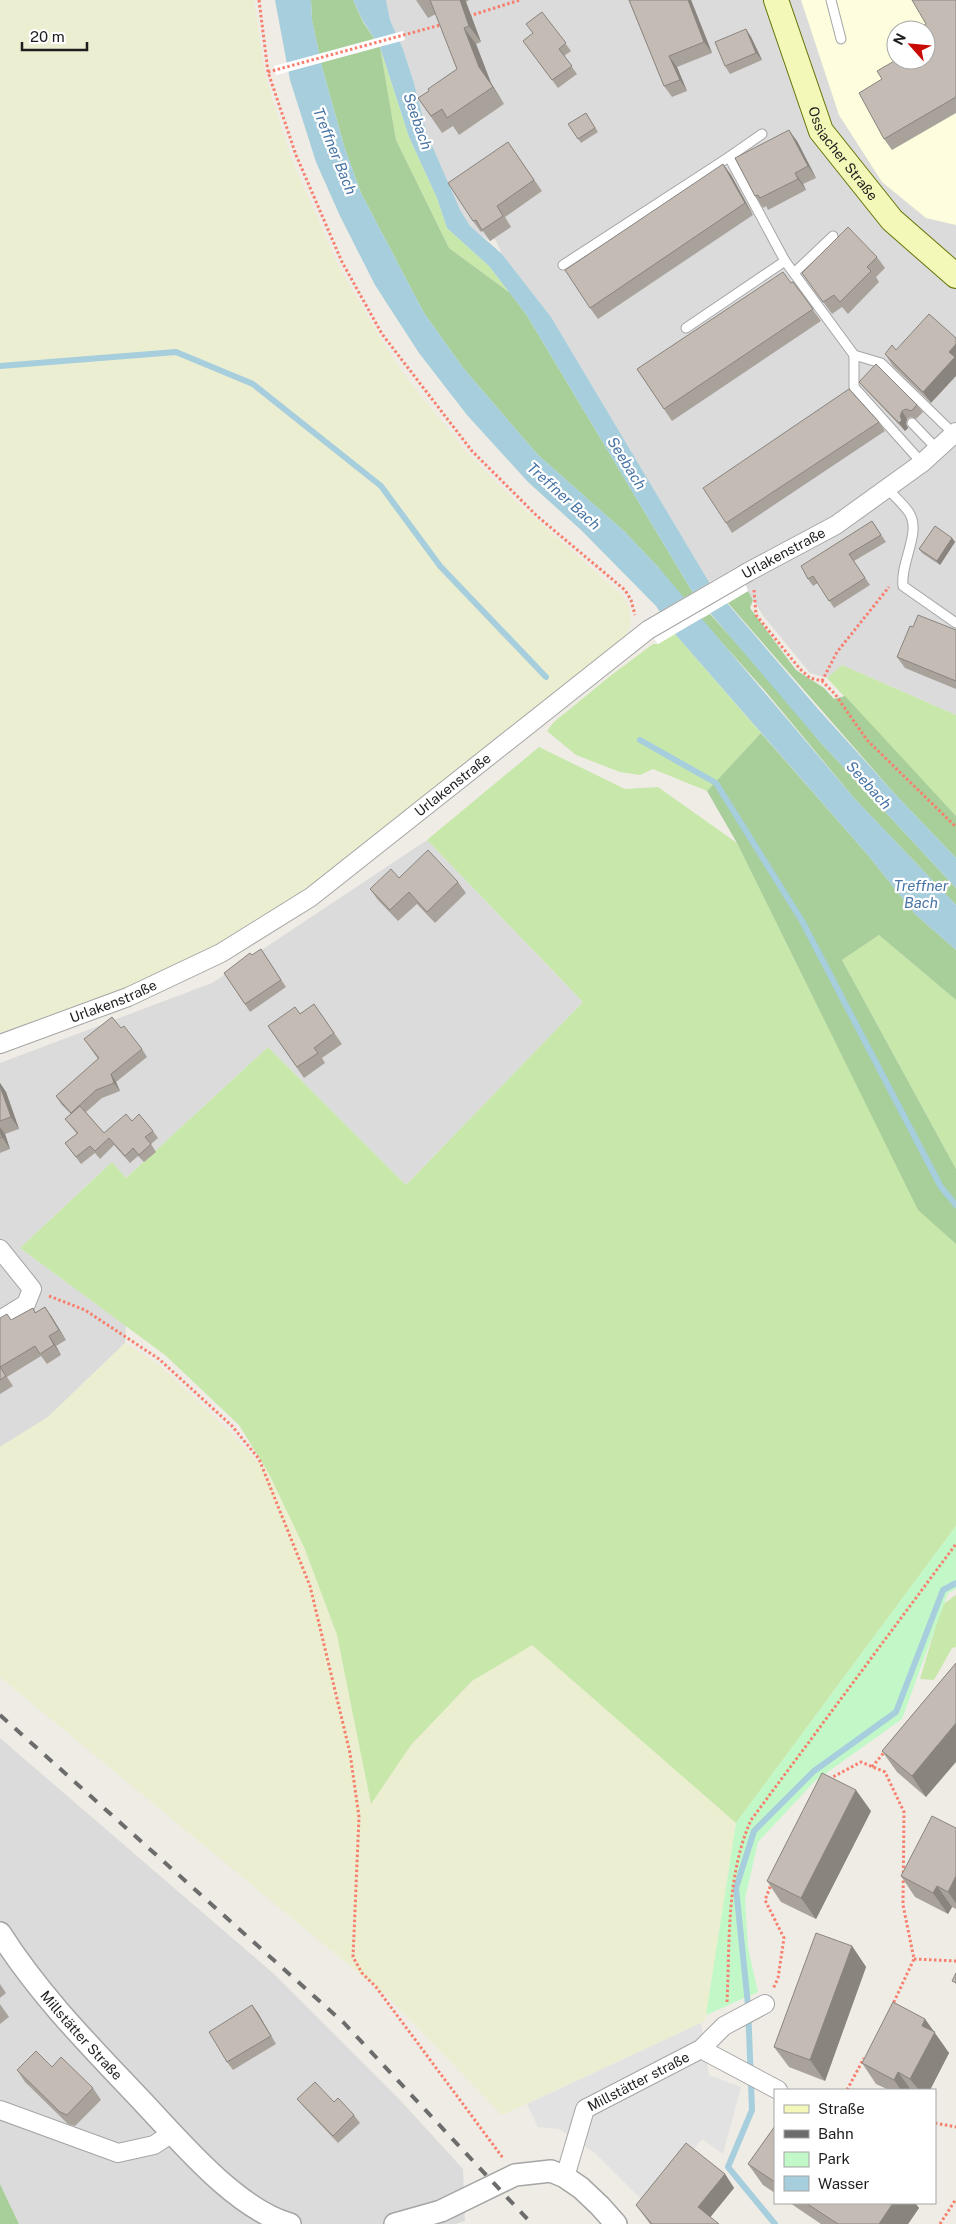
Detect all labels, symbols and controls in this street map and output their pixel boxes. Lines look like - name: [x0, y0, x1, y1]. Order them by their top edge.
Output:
- scale bar: [22, 20, 88, 52]
- north arrow: [886, 20, 936, 70]
- text: 20 m: [30, 28, 65, 45]
- text: N: [890, 31, 909, 48]
- water label: Seebach: [400, 90, 436, 152]
- street label: Ossiacher Straße: [805, 104, 881, 204]
- water label: Treffner Bach: [310, 105, 360, 197]
- water label: Seebach: [604, 433, 650, 493]
- water label: Treffner Bach: [524, 459, 604, 533]
- street label: Urlakenstraße: [739, 524, 828, 582]
- street label: Urlakenstraße: [412, 750, 494, 820]
- water label: Seebach: [843, 757, 895, 813]
- water label: Treffner Bach: [894, 877, 949, 911]
- street label: Urlakenstraße: [67, 977, 159, 1026]
- street label: Millstätter Straße: [37, 1988, 126, 2083]
- street label: Millstätter straße: [585, 2048, 692, 2114]
- legend: [774, 2089, 936, 2204]
- text: Straße: [818, 2100, 865, 2117]
- text: Bahn: [818, 2125, 854, 2142]
- text: Park: [818, 2150, 850, 2167]
- text: Wasser: [818, 2175, 870, 2192]

